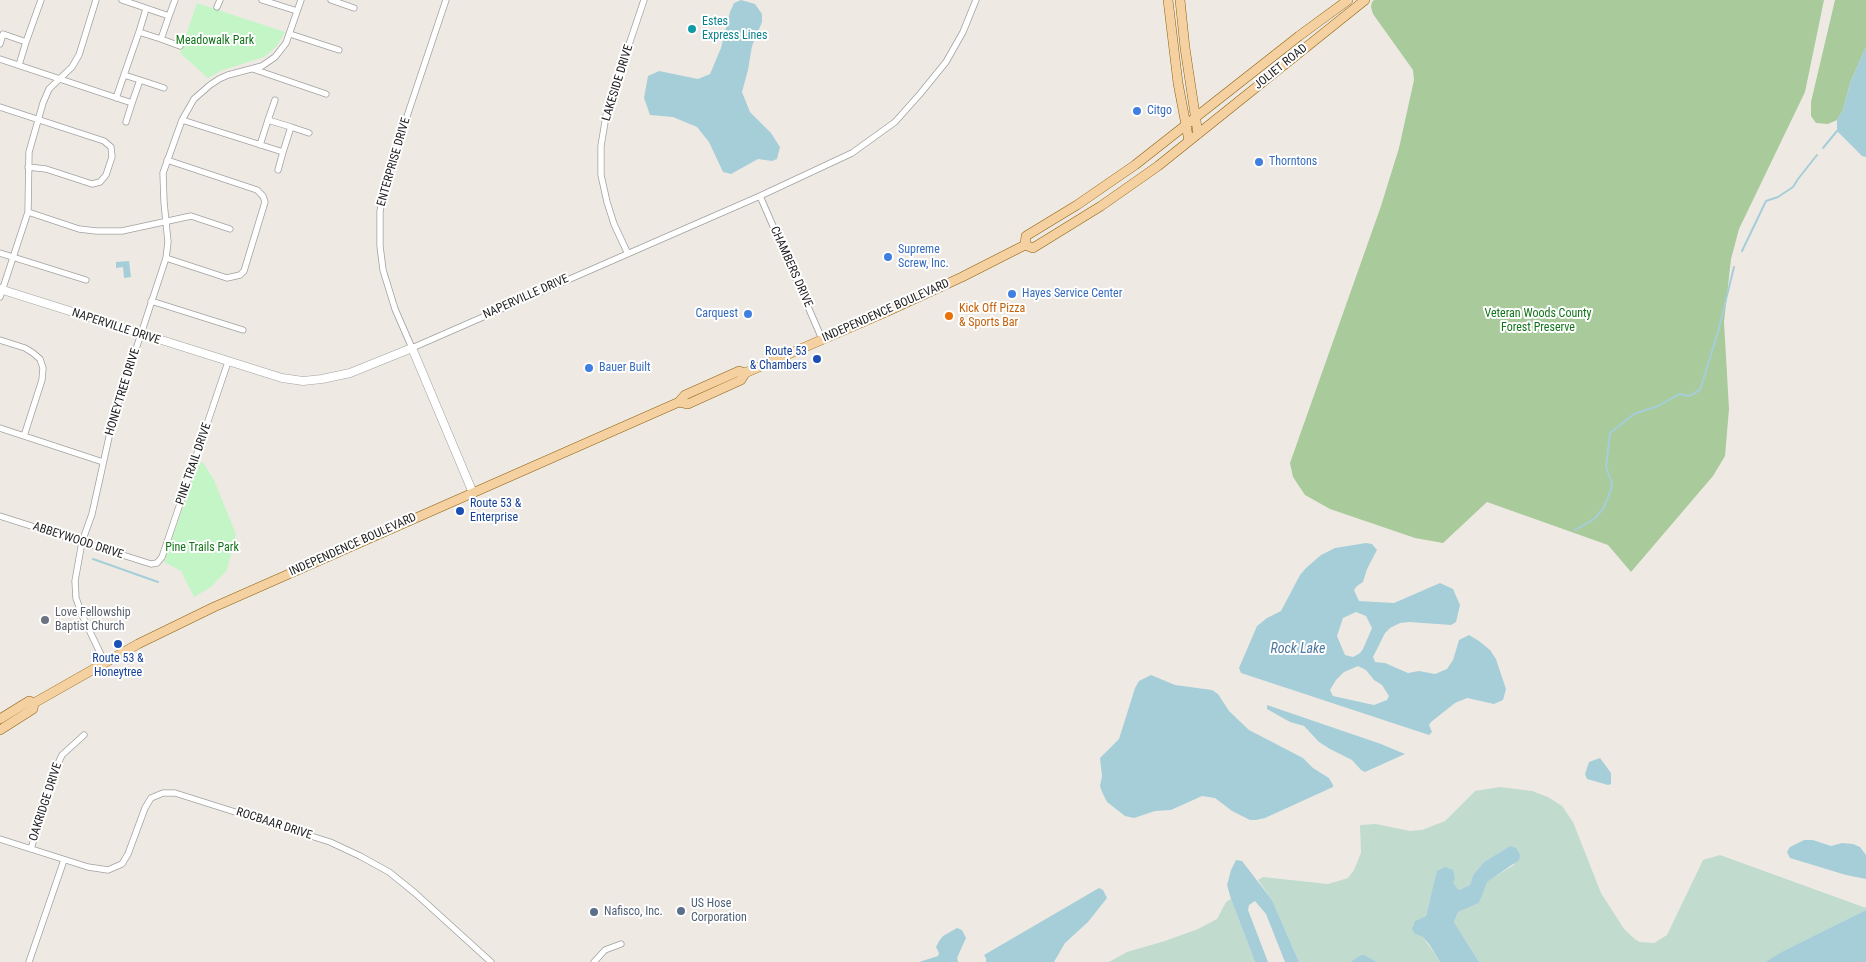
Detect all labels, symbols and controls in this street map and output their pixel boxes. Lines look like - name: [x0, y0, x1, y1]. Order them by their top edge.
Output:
- place label: Estes Express Lines: [702, 15, 767, 43]
- marker: Estes Express Lines: [686, 23, 698, 35]
- park label: Meadowalk Park: [176, 34, 254, 48]
- street label: JOLIET ROAD: [1252, 41, 1310, 93]
- street label: LAKESIDE DRIVE: [600, 43, 636, 123]
- place label: Citgo: [1147, 104, 1172, 118]
- marker: Citgo: [1131, 105, 1143, 117]
- street label: ENTERPRISE DRIVE: [374, 116, 414, 208]
- place label: Thorntons: [1269, 155, 1317, 169]
- marker: Thorntons: [1253, 156, 1265, 168]
- street label: CHAMBERS DRIVE: [767, 224, 815, 310]
- place label: Supreme Screw, Inc.: [898, 243, 949, 271]
- marker: Supreme Screw, Inc.: [882, 251, 894, 263]
- street label: NAPERVILLE DRIVE: [481, 272, 571, 322]
- street label: INDEPENDENCE BOULEVARD: [820, 276, 952, 346]
- place label: Hayes Service Center: [1022, 287, 1122, 301]
- marker: Hayes Service Center: [1006, 288, 1018, 300]
- place label: Kick Off Pizza & Sports Bar: [959, 302, 1025, 330]
- street label: NAPERVILLE DRIVE: [70, 306, 162, 348]
- place label: Carquest: [695, 307, 738, 321]
- park label: Veteran Woods County Forest Preserve: [1484, 307, 1592, 335]
- marker: Carquest: [742, 308, 754, 320]
- marker: Kick Off Pizza & Sports Bar: [943, 310, 955, 322]
- place label: Route 53 & Chambers: [750, 345, 807, 373]
- street label: HONEYTREE DRIVE: [103, 347, 143, 437]
- marker: Route 53 & Chambers: [811, 353, 823, 365]
- place label: Bauer Built: [599, 361, 651, 375]
- marker: Bauer Built: [583, 362, 595, 374]
- street label: PINE TRAIL DRIVE: [173, 421, 215, 507]
- place label: Route 53 & Enterprise: [470, 497, 521, 525]
- marker: Route 53 & Enterprise: [454, 505, 466, 517]
- street label: INDEPENDENCE BOULEVARD: [287, 510, 419, 580]
- street label: ABBEYWOOD DRIVE: [31, 520, 125, 562]
- park label: Pine Trails Park: [165, 541, 239, 555]
- place label: Love Fellowship Baptist Church: [55, 606, 131, 634]
- marker: Love Fellowship Baptist Church: [39, 614, 51, 626]
- marker: Route 53 & Honeytree: [112, 638, 124, 650]
- water label: Rock Lake: [1271, 641, 1325, 657]
- place label: Route 53 & Honeytree: [92, 652, 144, 680]
- street label: OAKRIDGE DRIVE: [27, 761, 65, 843]
- street label: ROCBAAR DRIVE: [234, 805, 314, 843]
- place label: US Hose Corporation: [691, 897, 747, 925]
- place label: Nafisco, Inc.: [604, 905, 663, 919]
- marker: US Hose Corporation: [675, 905, 687, 917]
- marker: Nafisco, Inc.: [588, 906, 600, 918]

